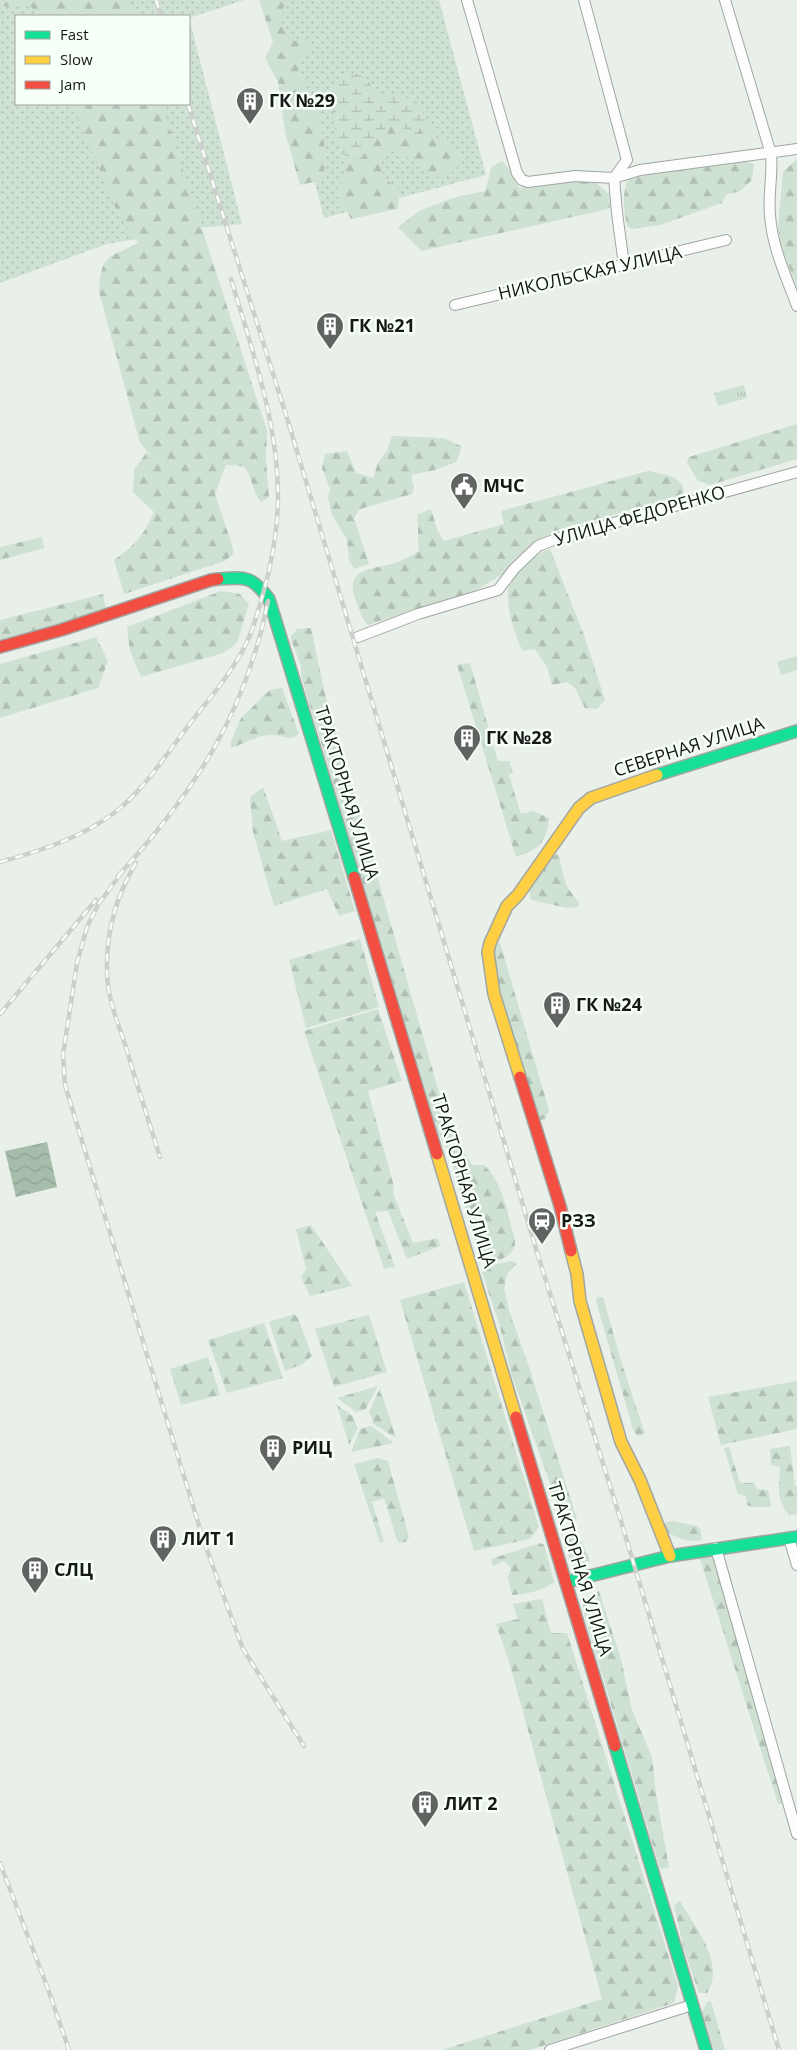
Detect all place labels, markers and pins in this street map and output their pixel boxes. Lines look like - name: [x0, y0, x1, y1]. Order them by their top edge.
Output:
- building icon: ГК №29: [235, 86, 265, 125]
- place label: ГК №29: [269, 88, 335, 112]
- building icon: ГК №21: [315, 311, 345, 350]
- place label: ГК №21: [349, 313, 415, 337]
- public building icon: МЧС: [449, 471, 479, 510]
- place label: МЧС: [483, 473, 525, 497]
- building icon: ГК №28: [452, 723, 482, 762]
- place label: ГК №28: [486, 725, 552, 749]
- building icon: ГК №24: [542, 990, 572, 1029]
- place label: ГК №24: [576, 992, 642, 1016]
- station icon: РЗЗ: [527, 1206, 557, 1245]
- place label: РЗЗ: [561, 1208, 596, 1232]
- building icon: РИЦ: [258, 1433, 288, 1472]
- place label: РИЦ: [292, 1435, 332, 1459]
- building icon: ЛИТ 1: [148, 1524, 178, 1563]
- place label: ЛИТ 1: [182, 1526, 236, 1550]
- building icon: СЛЦ: [20, 1555, 50, 1594]
- place label: СЛЦ: [54, 1557, 93, 1581]
- building icon: ЛИТ 2: [410, 1789, 440, 1828]
- place label: ЛИТ 2: [444, 1791, 498, 1815]

